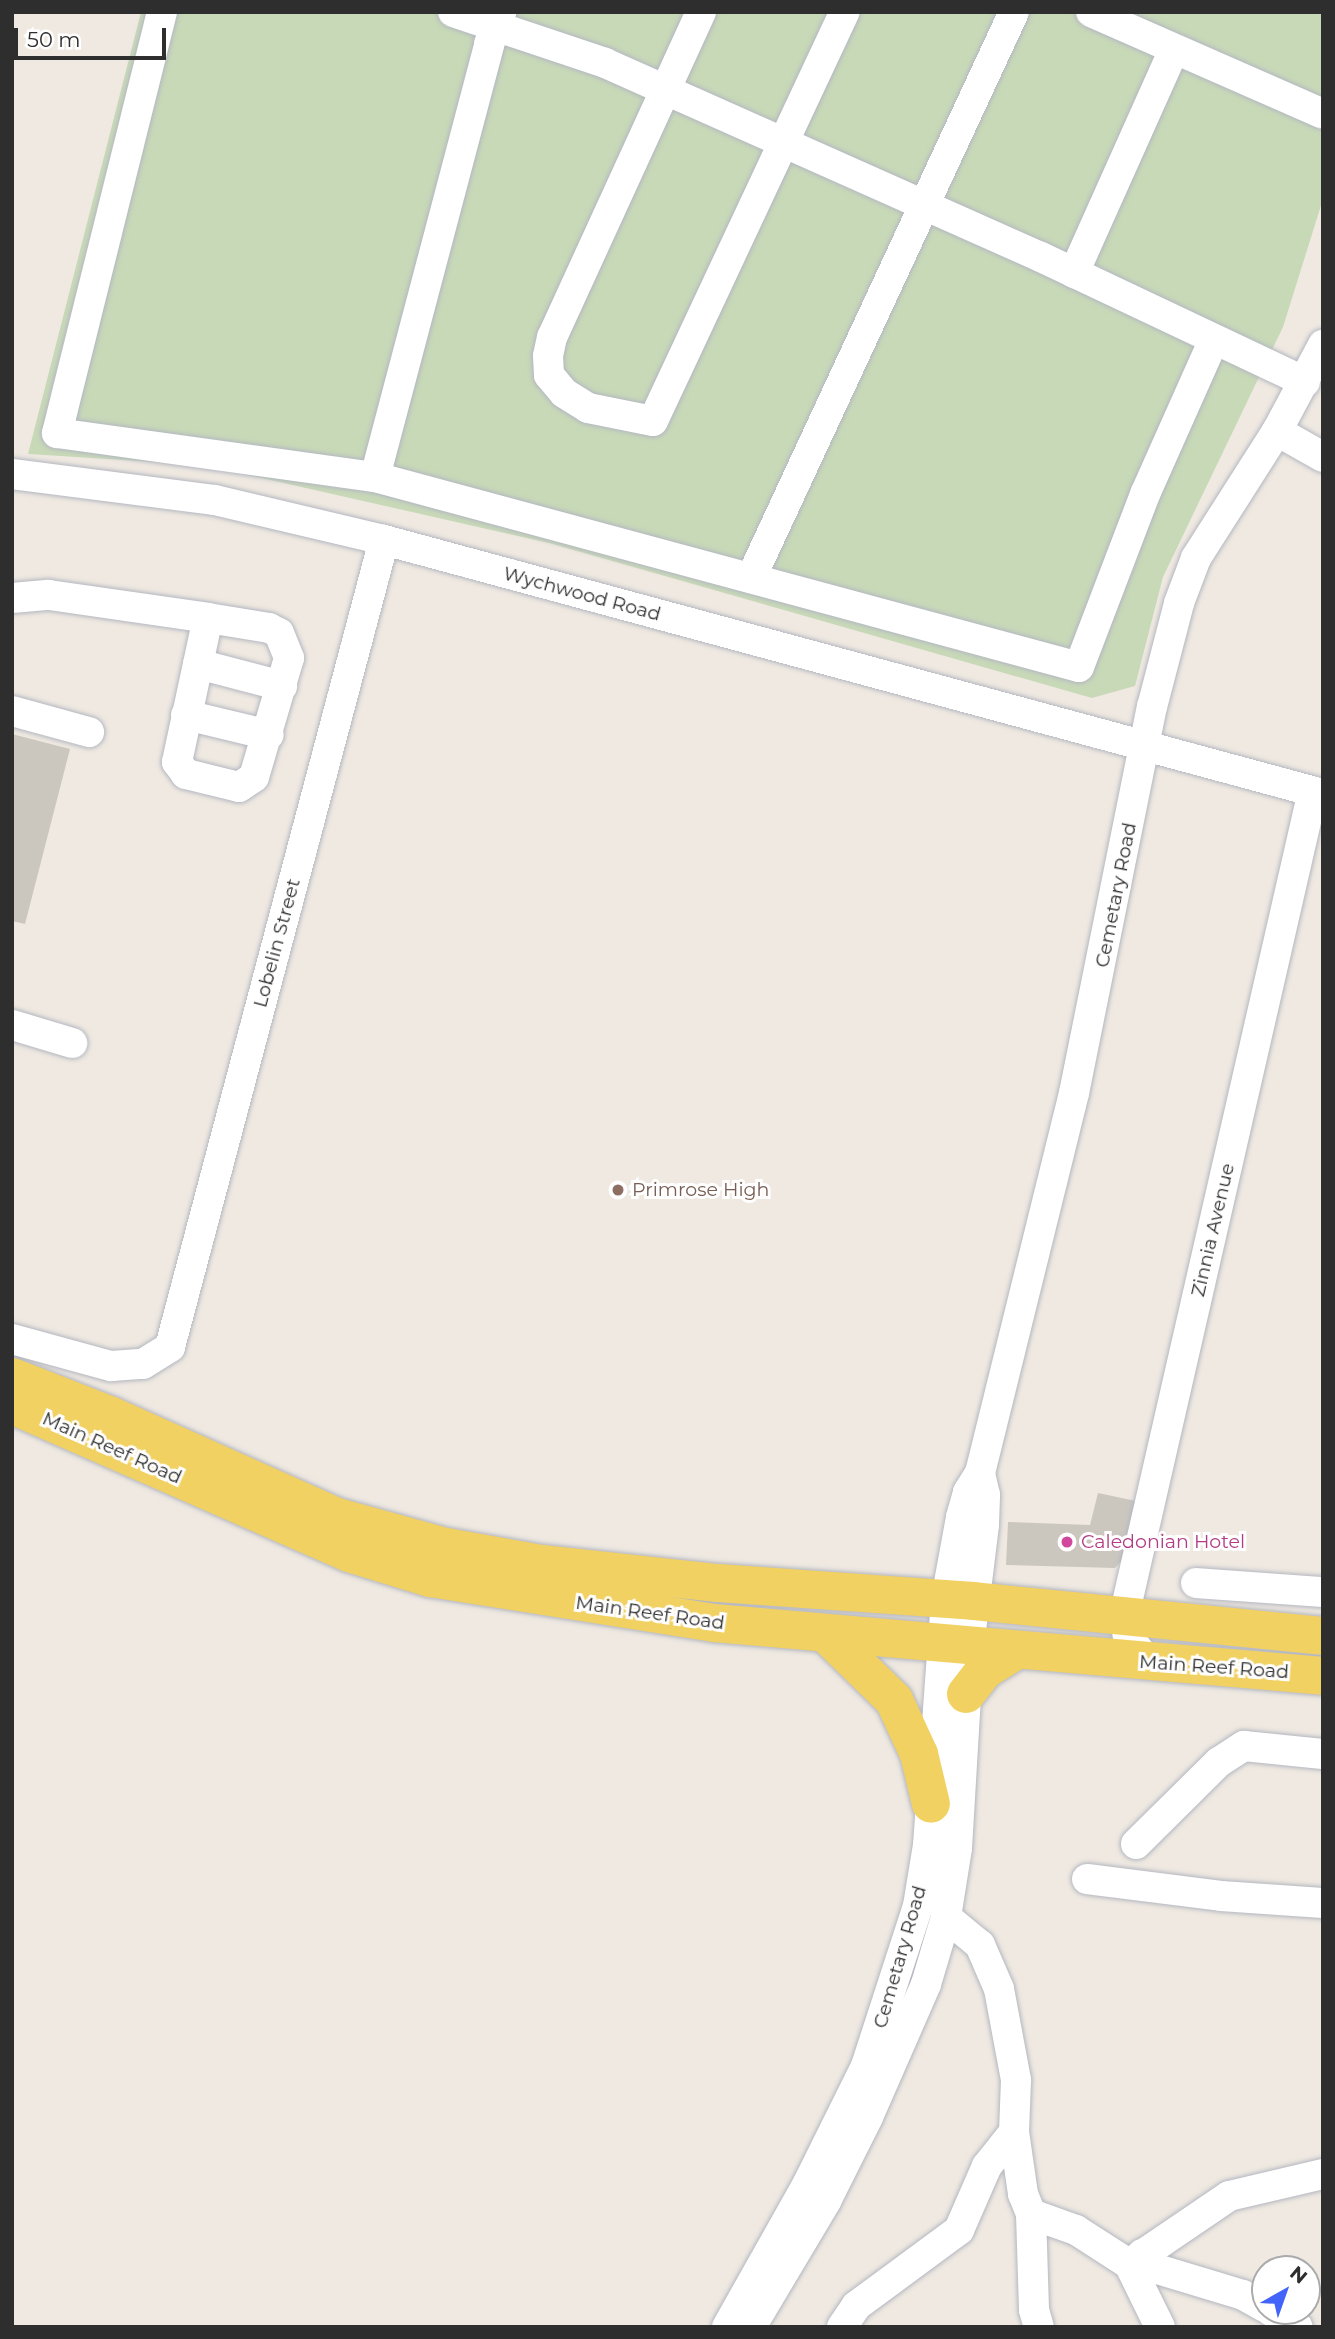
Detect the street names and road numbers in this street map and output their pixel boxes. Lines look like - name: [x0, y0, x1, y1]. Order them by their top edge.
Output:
- street label: Wychwood Road: [501, 562, 663, 626]
- street label: Cemetary Road: [1091, 821, 1141, 969]
- street label: Lobelin Street: [249, 876, 305, 1010]
- street label: Zinnia Avenue: [1187, 1161, 1239, 1299]
- street label: Main Reef Road: [39, 1407, 185, 1489]
- street label: Main Reef Road: [574, 1591, 726, 1635]
- street label: Main Reef Road: [1138, 1650, 1290, 1684]
- street label: Cemetary Road: [869, 1883, 931, 2031]

